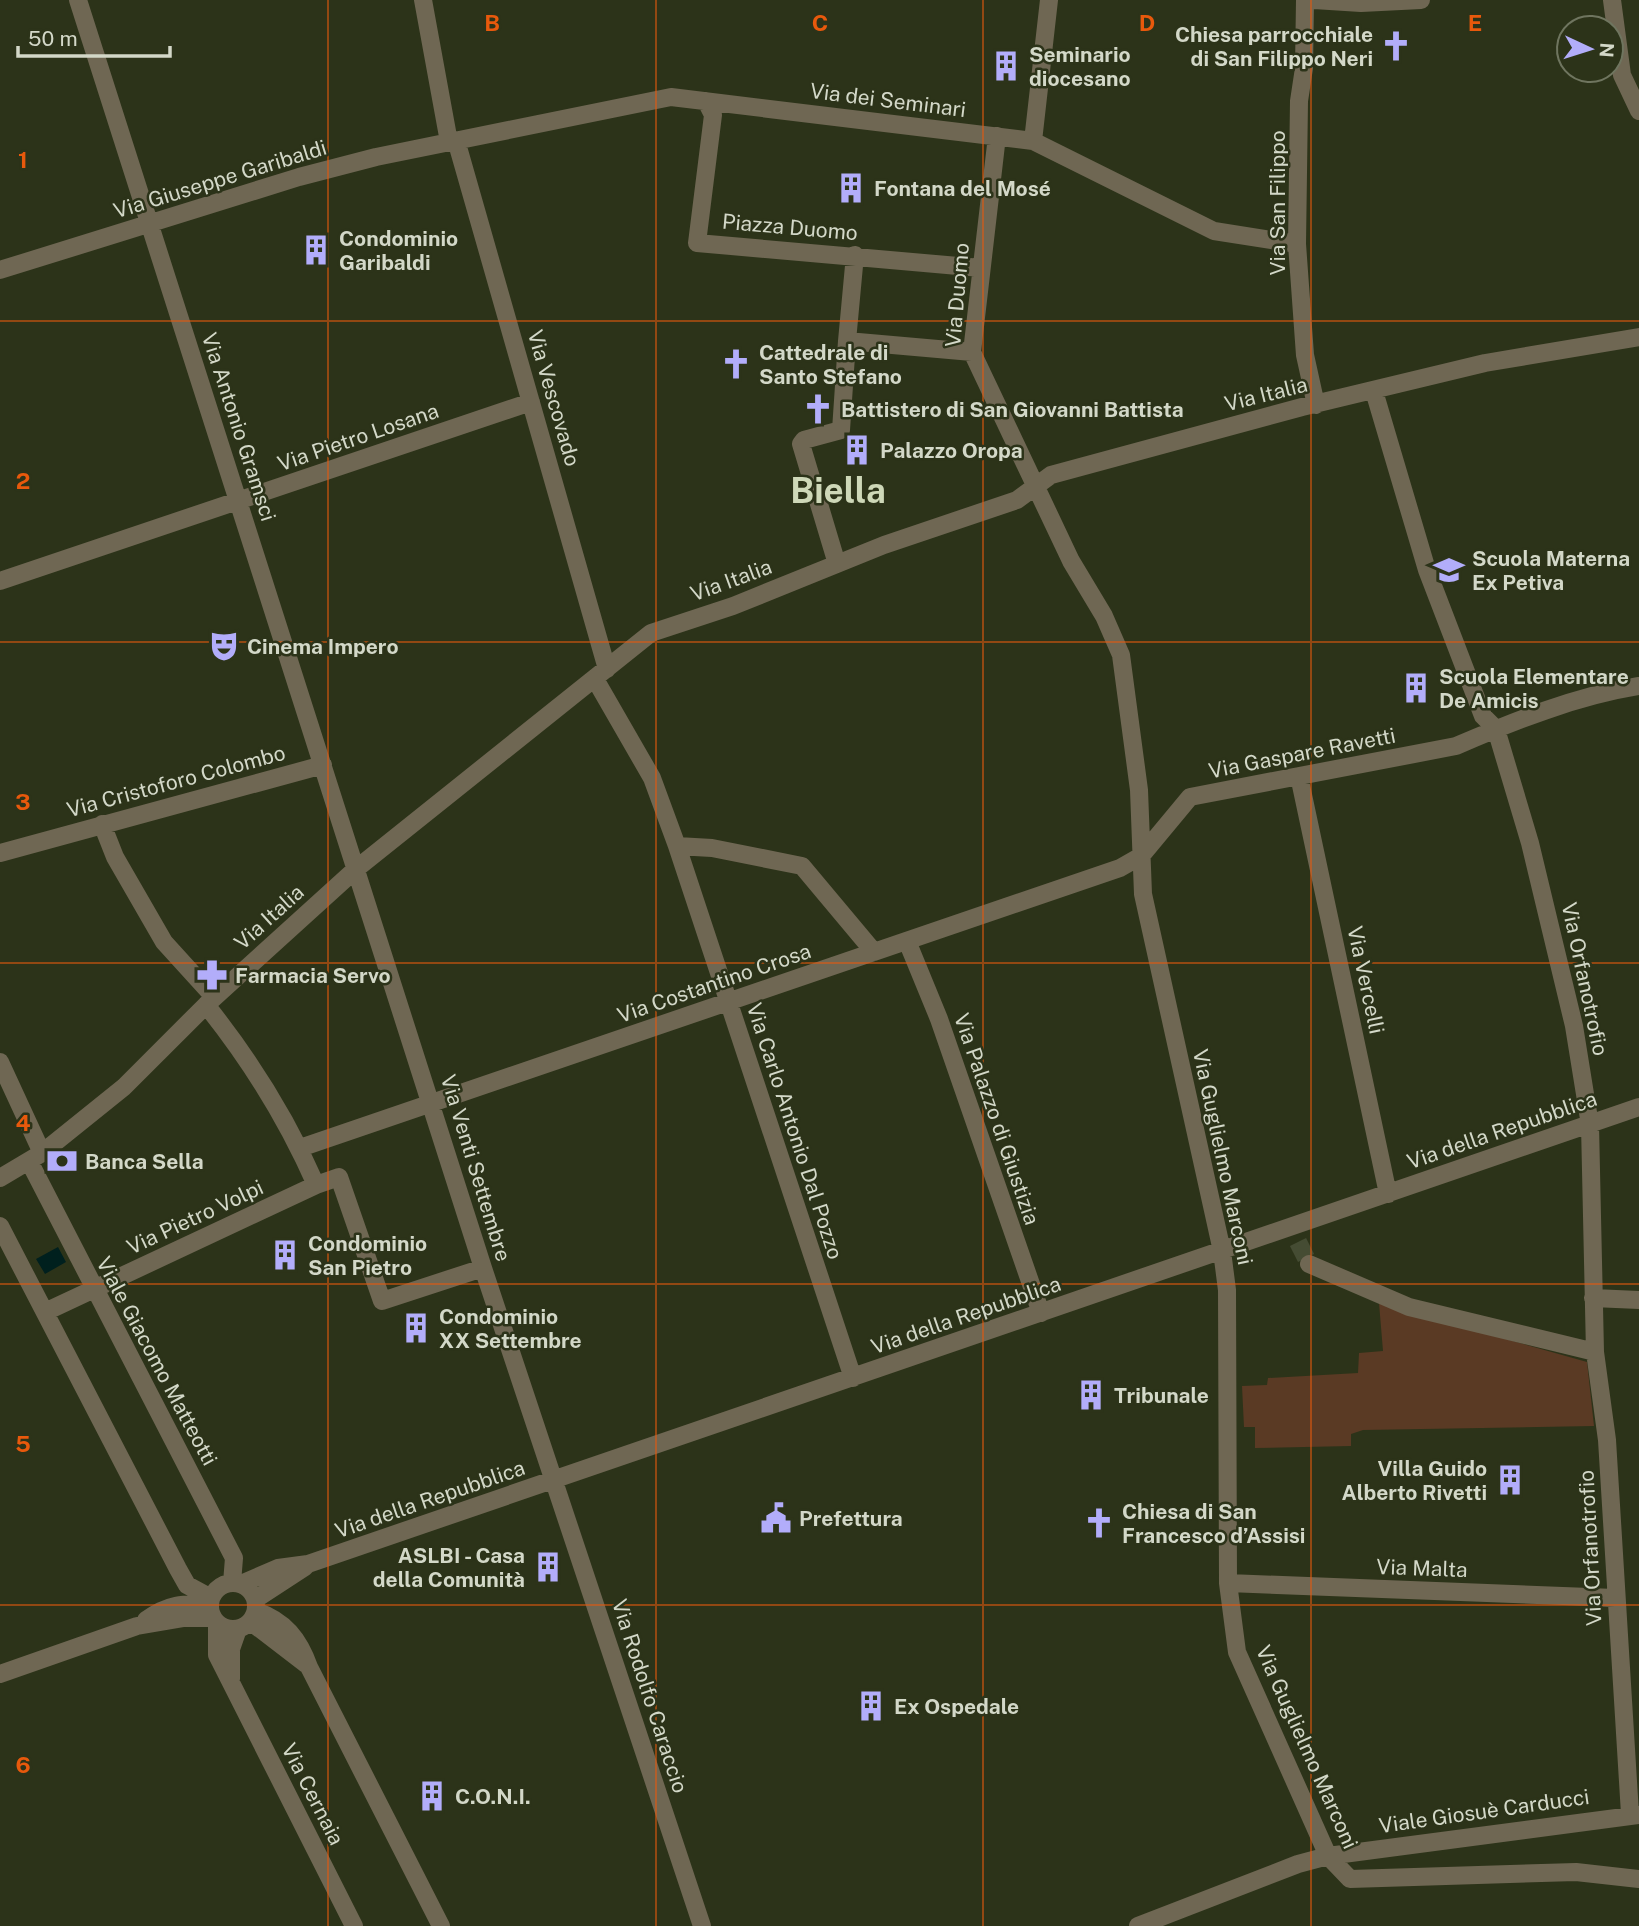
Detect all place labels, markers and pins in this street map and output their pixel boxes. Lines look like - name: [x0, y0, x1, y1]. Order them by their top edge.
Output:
- place label: Chiesa parrocchiale di San Filippo Neri: [1175, 22, 1373, 71]
- church icon: Chiesa parrocchiale di San Filippo Neri: [1379, 29, 1413, 63]
- place label: Seminario diocesano: [1029, 42, 1131, 91]
- building icon: Seminario diocesano: [989, 49, 1023, 83]
- building icon: Fontana del Mosé: [834, 171, 868, 205]
- place label: Fontana del Mosé: [874, 176, 1051, 201]
- place label: Condominio Garibaldi: [339, 226, 458, 275]
- building icon: Condominio Garibaldi: [299, 233, 333, 267]
- place label: Cattedrale di Santo Stefano: [759, 340, 902, 389]
- church icon: Cattedrale di Santo Stefano: [719, 347, 753, 381]
- church icon: Battistero di San Giovanni Battista: [801, 392, 835, 426]
- place label: Battistero di San Giovanni Battista: [841, 397, 1184, 422]
- building icon: Palazzo Oropa: [840, 433, 874, 467]
- place label: Palazzo Oropa: [880, 438, 1023, 463]
- place label: Scuola Materna Ex Petiva: [1472, 546, 1630, 595]
- school or university icon: Scuola Materna Ex Petiva: [1432, 553, 1466, 587]
- theatre icon: Cinema Impero: [207, 629, 241, 663]
- place label: Cinema Impero: [247, 634, 399, 659]
- place label: Scuola Elementare De Amicis: [1439, 664, 1629, 713]
- building icon: Scuola Elementare De Amicis: [1399, 671, 1433, 705]
- pharmacy icon: Farmacia Servo: [195, 958, 229, 992]
- place label: Farmacia Servo: [235, 963, 391, 988]
- bank icon: Banca Sella: [45, 1144, 79, 1178]
- place label: Banca Sella: [85, 1149, 204, 1174]
- place label: Condominio San Pietro: [308, 1231, 427, 1280]
- building icon: Condominio San Pietro: [268, 1238, 302, 1272]
- place label: Condominio XX Settembre: [439, 1304, 582, 1353]
- building icon: Condominio XX Settembre: [399, 1311, 433, 1345]
- building icon: Tribunale: [1074, 1378, 1108, 1412]
- place label: Tribunale: [1114, 1383, 1209, 1408]
- place label: Villa Guido Alberto Rivetti: [1341, 1456, 1487, 1505]
- building icon: Villa Guido Alberto Rivetti: [1493, 1463, 1527, 1497]
- place label: Chiesa di San Francesco d’Assisi: [1122, 1499, 1305, 1548]
- public building icon: Prefettura: [759, 1501, 793, 1535]
- place label: Prefettura: [799, 1506, 903, 1531]
- church icon: Chiesa di San Francesco d’Assisi: [1082, 1506, 1116, 1540]
- place label: ASLBI - Casa della Comunità: [373, 1543, 525, 1592]
- building icon: ASLBI - Casa della Comunità: [531, 1550, 565, 1584]
- building icon: Ex Ospedale: [854, 1689, 888, 1723]
- place label: Ex Ospedale: [894, 1694, 1019, 1719]
- building icon: C.O.N.I.: [415, 1779, 449, 1813]
- place label: C.O.N.I.: [455, 1784, 531, 1809]

